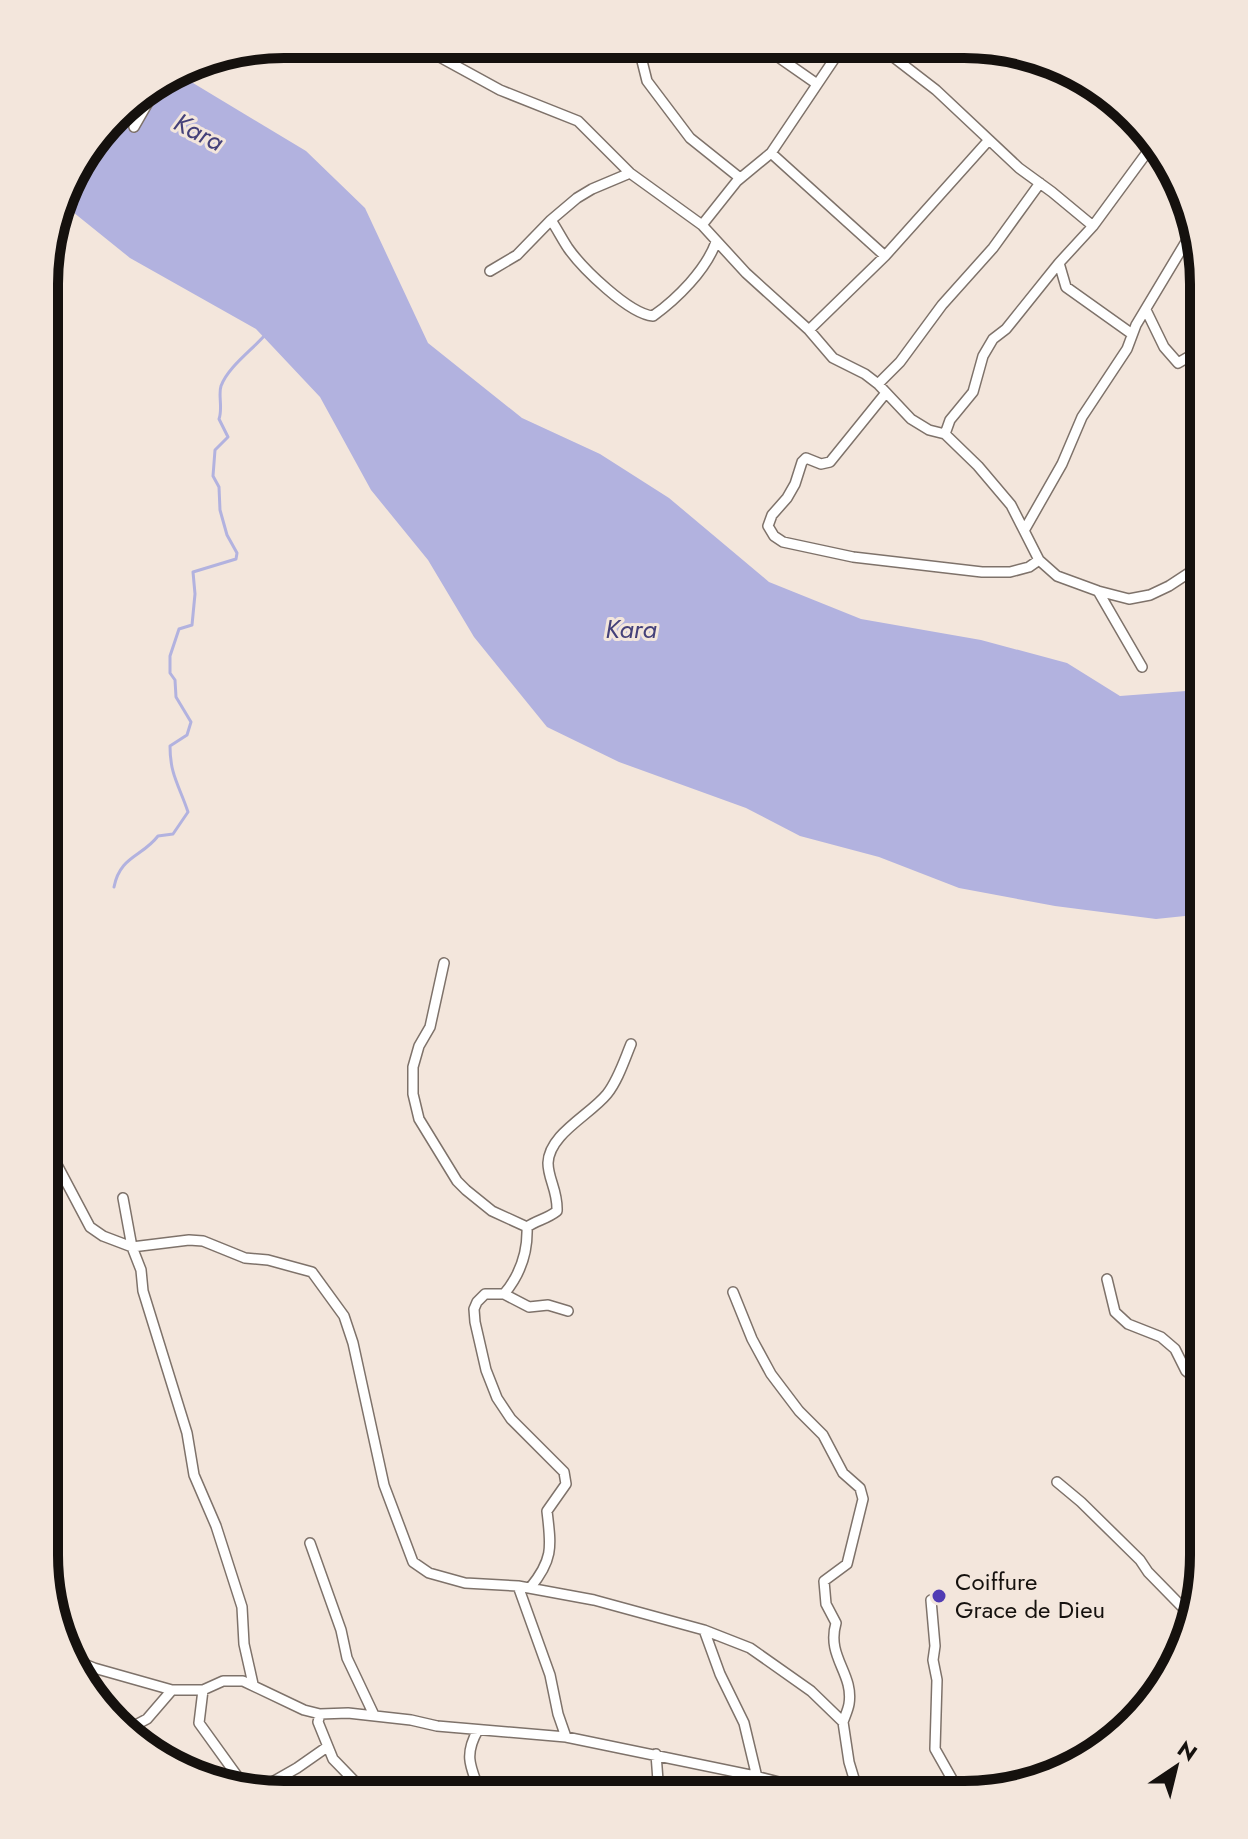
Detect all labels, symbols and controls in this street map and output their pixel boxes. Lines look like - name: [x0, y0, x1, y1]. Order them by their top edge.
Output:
- water label: Kara: [167, 103, 231, 161]
- water label: Kara: [605, 610, 657, 648]
- place label: Coiffure Grace de Dieu: [955, 1564, 1105, 1627]
- marker: Coiffure Grace de Dieu: [930, 1587, 948, 1605]
- north arrow: [1136, 1727, 1216, 1807]
- text: N: [1171, 1733, 1204, 1769]

